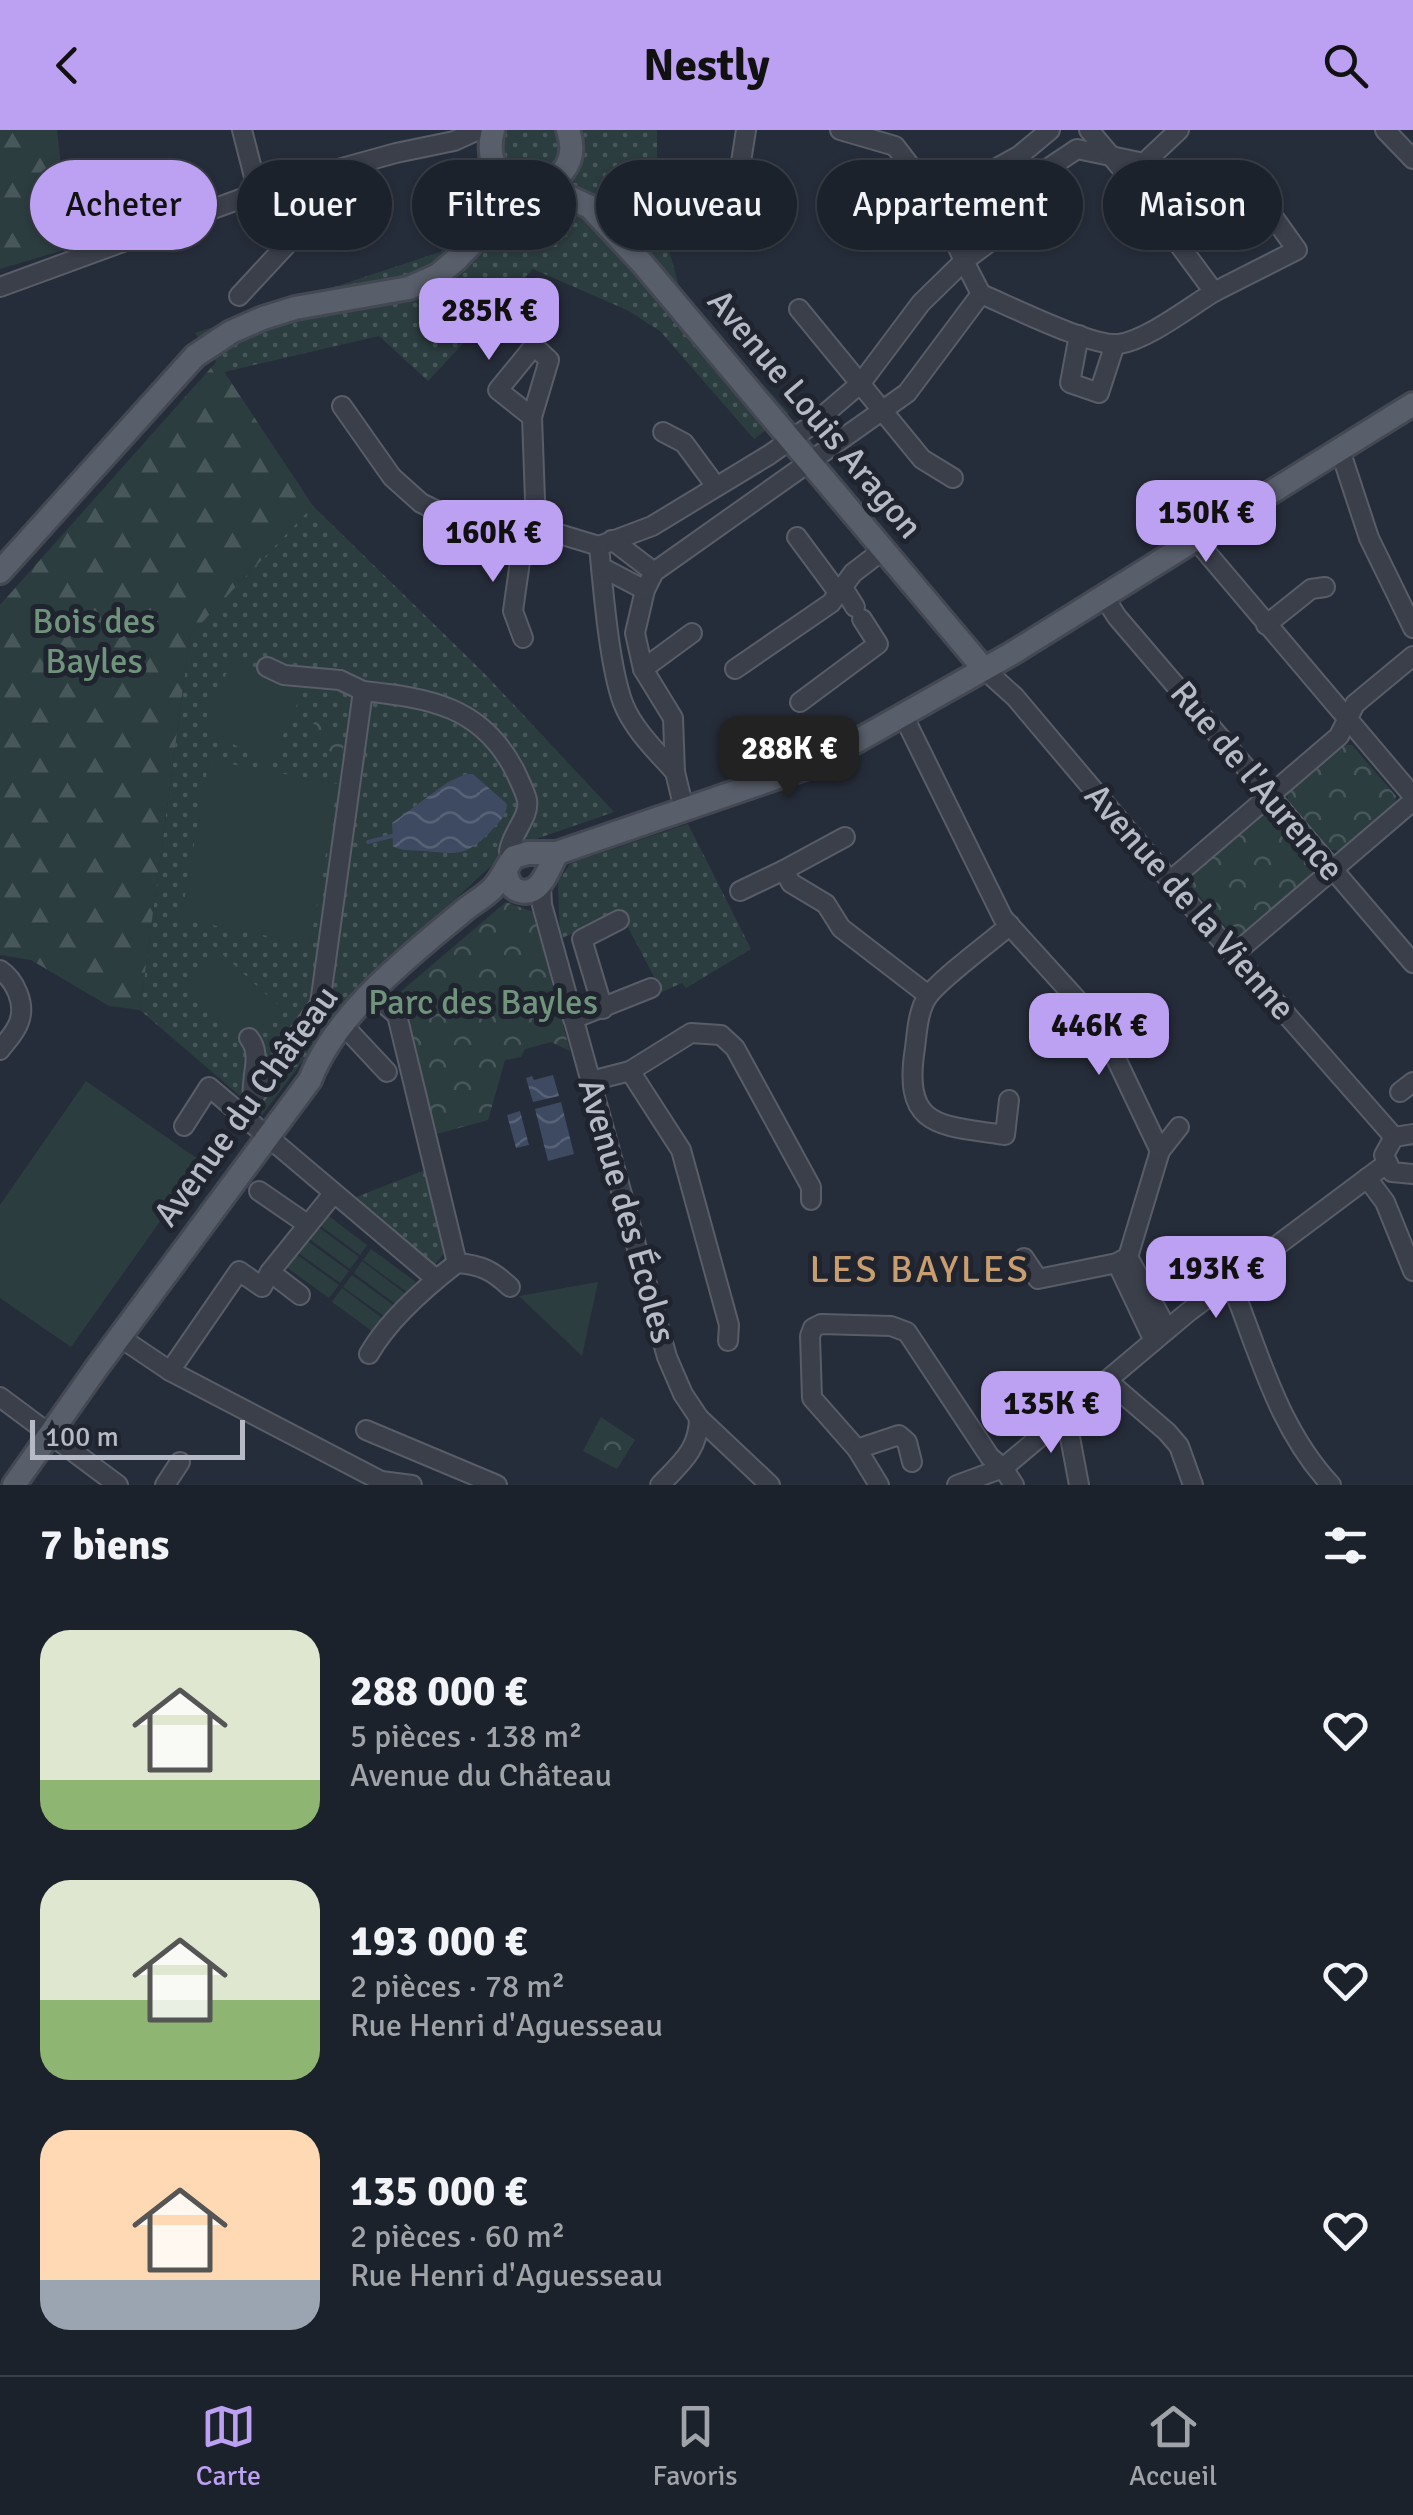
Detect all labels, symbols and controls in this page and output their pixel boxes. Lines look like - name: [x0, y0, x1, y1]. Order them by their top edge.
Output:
- icon: back: [40, 38, 95, 93]
- text: Nestly: [643, 38, 770, 93]
- icon: search: [1318, 38, 1373, 93]
- chip: Acheter: [30, 160, 217, 250]
- chip: Louer: [237, 160, 392, 250]
- chip: Filtres: [412, 160, 576, 250]
- chip: Nouveau: [596, 160, 797, 250]
- chip: Appartement: [817, 160, 1083, 250]
- chip: Maison: [1103, 160, 1282, 250]
- pin: 285K €: [408, 278, 570, 363]
- street label: Avenue Louis Aragon: [698, 281, 932, 547]
- text: 285K €: [441, 291, 537, 330]
- pin: 150K €: [1125, 480, 1287, 565]
- text: 150K €: [1158, 493, 1254, 532]
- pin: 160K €: [412, 500, 574, 585]
- text: 160K €: [445, 513, 541, 552]
- park label: Bois des Bayles: [32, 600, 156, 683]
- street label: Rue de l'Aurence: [1161, 672, 1353, 890]
- pin: 288K €: [708, 716, 870, 801]
- text: 288K €: [741, 729, 837, 768]
- street label: Avenue de la Vienne: [1076, 775, 1304, 1029]
- street label: Avenue du Château: [144, 977, 348, 1235]
- park label: Parc des Bayles: [368, 981, 598, 1024]
- pin: 446K €: [1018, 993, 1180, 1078]
- text: 446K €: [1051, 1006, 1147, 1045]
- street label: Avenue des Écoles: [569, 1074, 685, 1348]
- pin: 193K €: [1135, 1236, 1297, 1321]
- district label: LES BAYLES: [810, 1246, 1030, 1293]
- text: 193K €: [1168, 1249, 1264, 1288]
- pin: 135K €: [970, 1371, 1132, 1456]
- text: 135K €: [1003, 1384, 1099, 1423]
- scale bar: [30, 1415, 245, 1460]
- text: 100 m: [45, 1420, 119, 1454]
- icon: filters: [1318, 1518, 1373, 1573]
- text: 7 biens: [40, 1520, 169, 1571]
- text: 288 000 €: [350, 1666, 527, 1717]
- icon: home: [120, 1670, 240, 1790]
- icon: heart: [1318, 1703, 1373, 1758]
- text: 5 pièces · 138 m²: [350, 1717, 583, 1756]
- text: Avenue du Château: [350, 1756, 612, 1795]
- text: 193 000 €: [350, 1916, 527, 1967]
- icon: home: [120, 1920, 240, 2040]
- icon: heart: [1318, 1953, 1373, 2008]
- text: 2 pièces · 78 m²: [350, 1967, 565, 2006]
- text: Rue Henri d'Aguesseau: [350, 2006, 663, 2045]
- text: 135 000 €: [350, 2166, 527, 2217]
- icon: home: [120, 2170, 240, 2290]
- icon: heart: [1318, 2203, 1373, 2258]
- text: 2 pièces · 60 m²: [350, 2217, 565, 2256]
- text: Rue Henri d'Aguesseau: [350, 2256, 663, 2295]
- tab: Carte: [196, 2399, 261, 2493]
- tab: Favoris: [653, 2399, 738, 2493]
- tab: Accueil: [1129, 2399, 1217, 2493]

